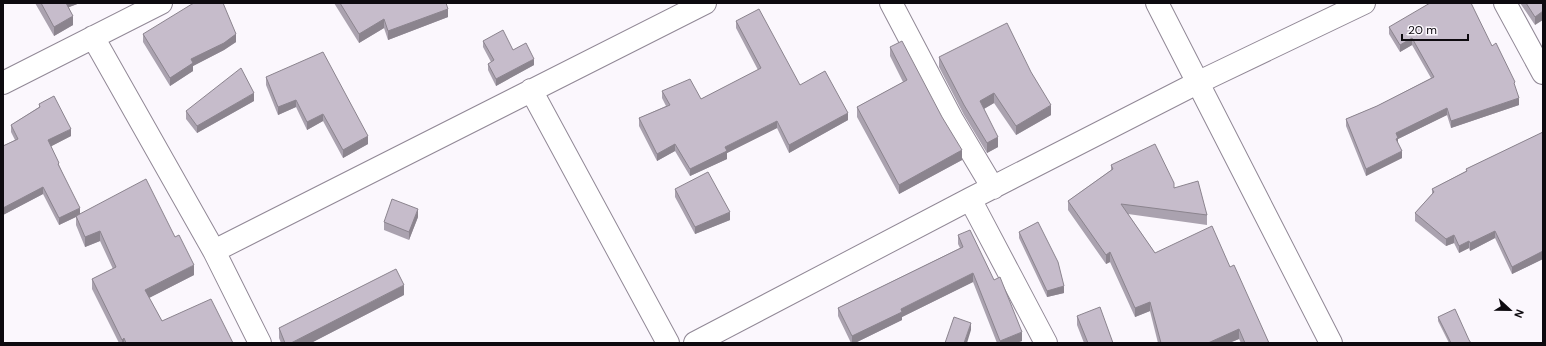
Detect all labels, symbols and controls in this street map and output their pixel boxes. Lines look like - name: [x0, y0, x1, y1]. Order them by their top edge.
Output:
- scale bar: [1402, 16, 1468, 42]
- text: 20 m: [1408, 22, 1437, 38]
- north arrow: [1490, 290, 1530, 330]
- text: N: [1511, 307, 1527, 320]

